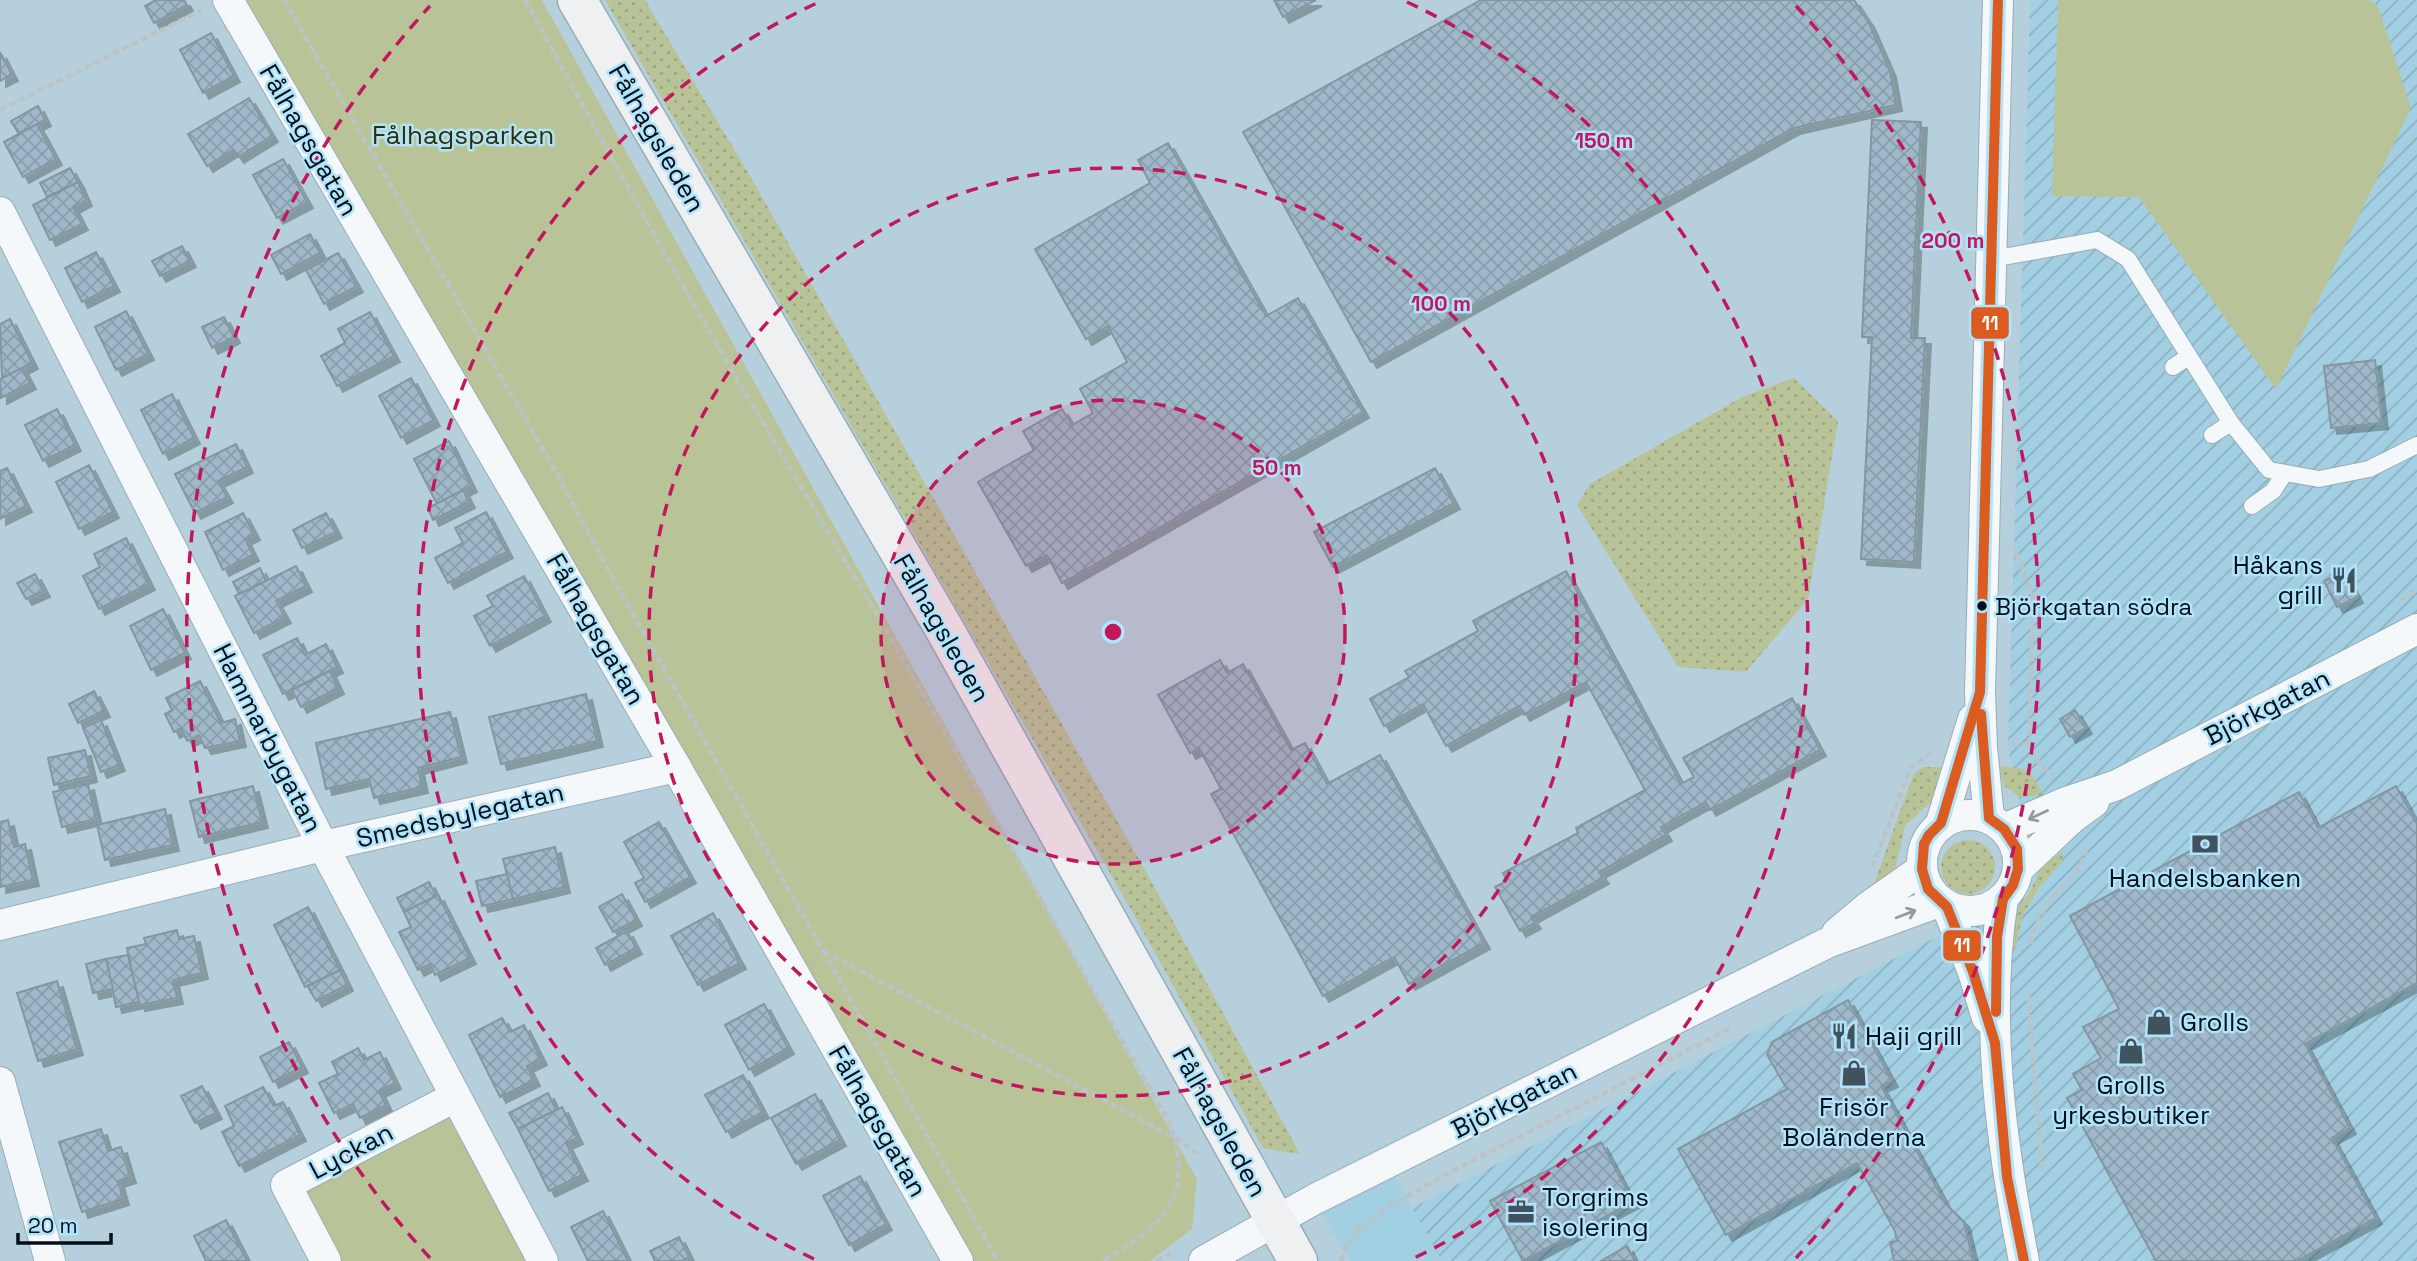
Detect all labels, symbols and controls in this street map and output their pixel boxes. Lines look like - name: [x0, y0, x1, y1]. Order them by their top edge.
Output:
- street label: Fålhagsgatan: [252, 58, 366, 222]
- street label: Fålhagsleden: [601, 58, 713, 218]
- park label: Fålhagsparken: [372, 118, 554, 152]
- text: 150 m: [1575, 127, 1633, 154]
- text: 200 m: [1922, 227, 1984, 254]
- text: 100 m: [1411, 290, 1471, 317]
- line badge: 11: [1970, 306, 2010, 340]
- text: 11: [1981, 311, 1999, 336]
- text: 50 m: [1252, 454, 1302, 481]
- street label: Fålhagsgatan: [539, 547, 653, 711]
- street label: Fålhagsleden: [886, 548, 998, 708]
- place label: Håkans grill: [2233, 548, 2323, 612]
- restaurant icon: Håkans grill: [2329, 565, 2359, 595]
- place label: Björkgatan södra: [1995, 591, 2193, 622]
- marker: Björkgatan södra: [1975, 599, 1989, 613]
- centre of rings: [1101, 620, 1125, 644]
- street label: Hammarbygatan: [206, 638, 330, 838]
- street label: Björkgatan: [2199, 661, 2335, 753]
- street label: Smedsbylegatan: [353, 775, 567, 855]
- one-way arrow: [2027, 809, 2049, 822]
- bank icon: Handelsbanken: [2190, 829, 2220, 859]
- place label: Handelsbanken: [2109, 861, 2301, 895]
- one-way arrow: [1895, 907, 1916, 920]
- line badge: 11: [1942, 929, 1982, 962]
- text: 11: [1953, 933, 1971, 958]
- place label: Grolls: [2180, 1005, 2249, 1039]
- shop icon: Grolls: [2144, 1007, 2174, 1037]
- place label: Haji grill: [1865, 1019, 1962, 1053]
- restaurant icon: Haji grill: [1829, 1021, 1859, 1051]
- shop icon: Grolls yrkesbutiker: [2116, 1036, 2146, 1066]
- street label: Fålhagsgatan: [821, 1039, 935, 1203]
- street label: Fålhagsleden: [1165, 1041, 1275, 1203]
- street label: Björkgatan: [1446, 1054, 1582, 1146]
- shop icon: Frisör Boländerna: [1839, 1058, 1869, 1088]
- place label: Grolls yrkesbutiker: [2052, 1068, 2210, 1132]
- place label: Frisör Boländerna: [1782, 1090, 1926, 1154]
- street label: Lyckan: [303, 1115, 399, 1187]
- place label: Torgrims isolering: [1542, 1180, 1649, 1244]
- office icon: Torgrims isolering: [1506, 1197, 1536, 1227]
- scale bar: [18, 1202, 110, 1246]
- text: 20 m: [28, 1212, 78, 1239]

